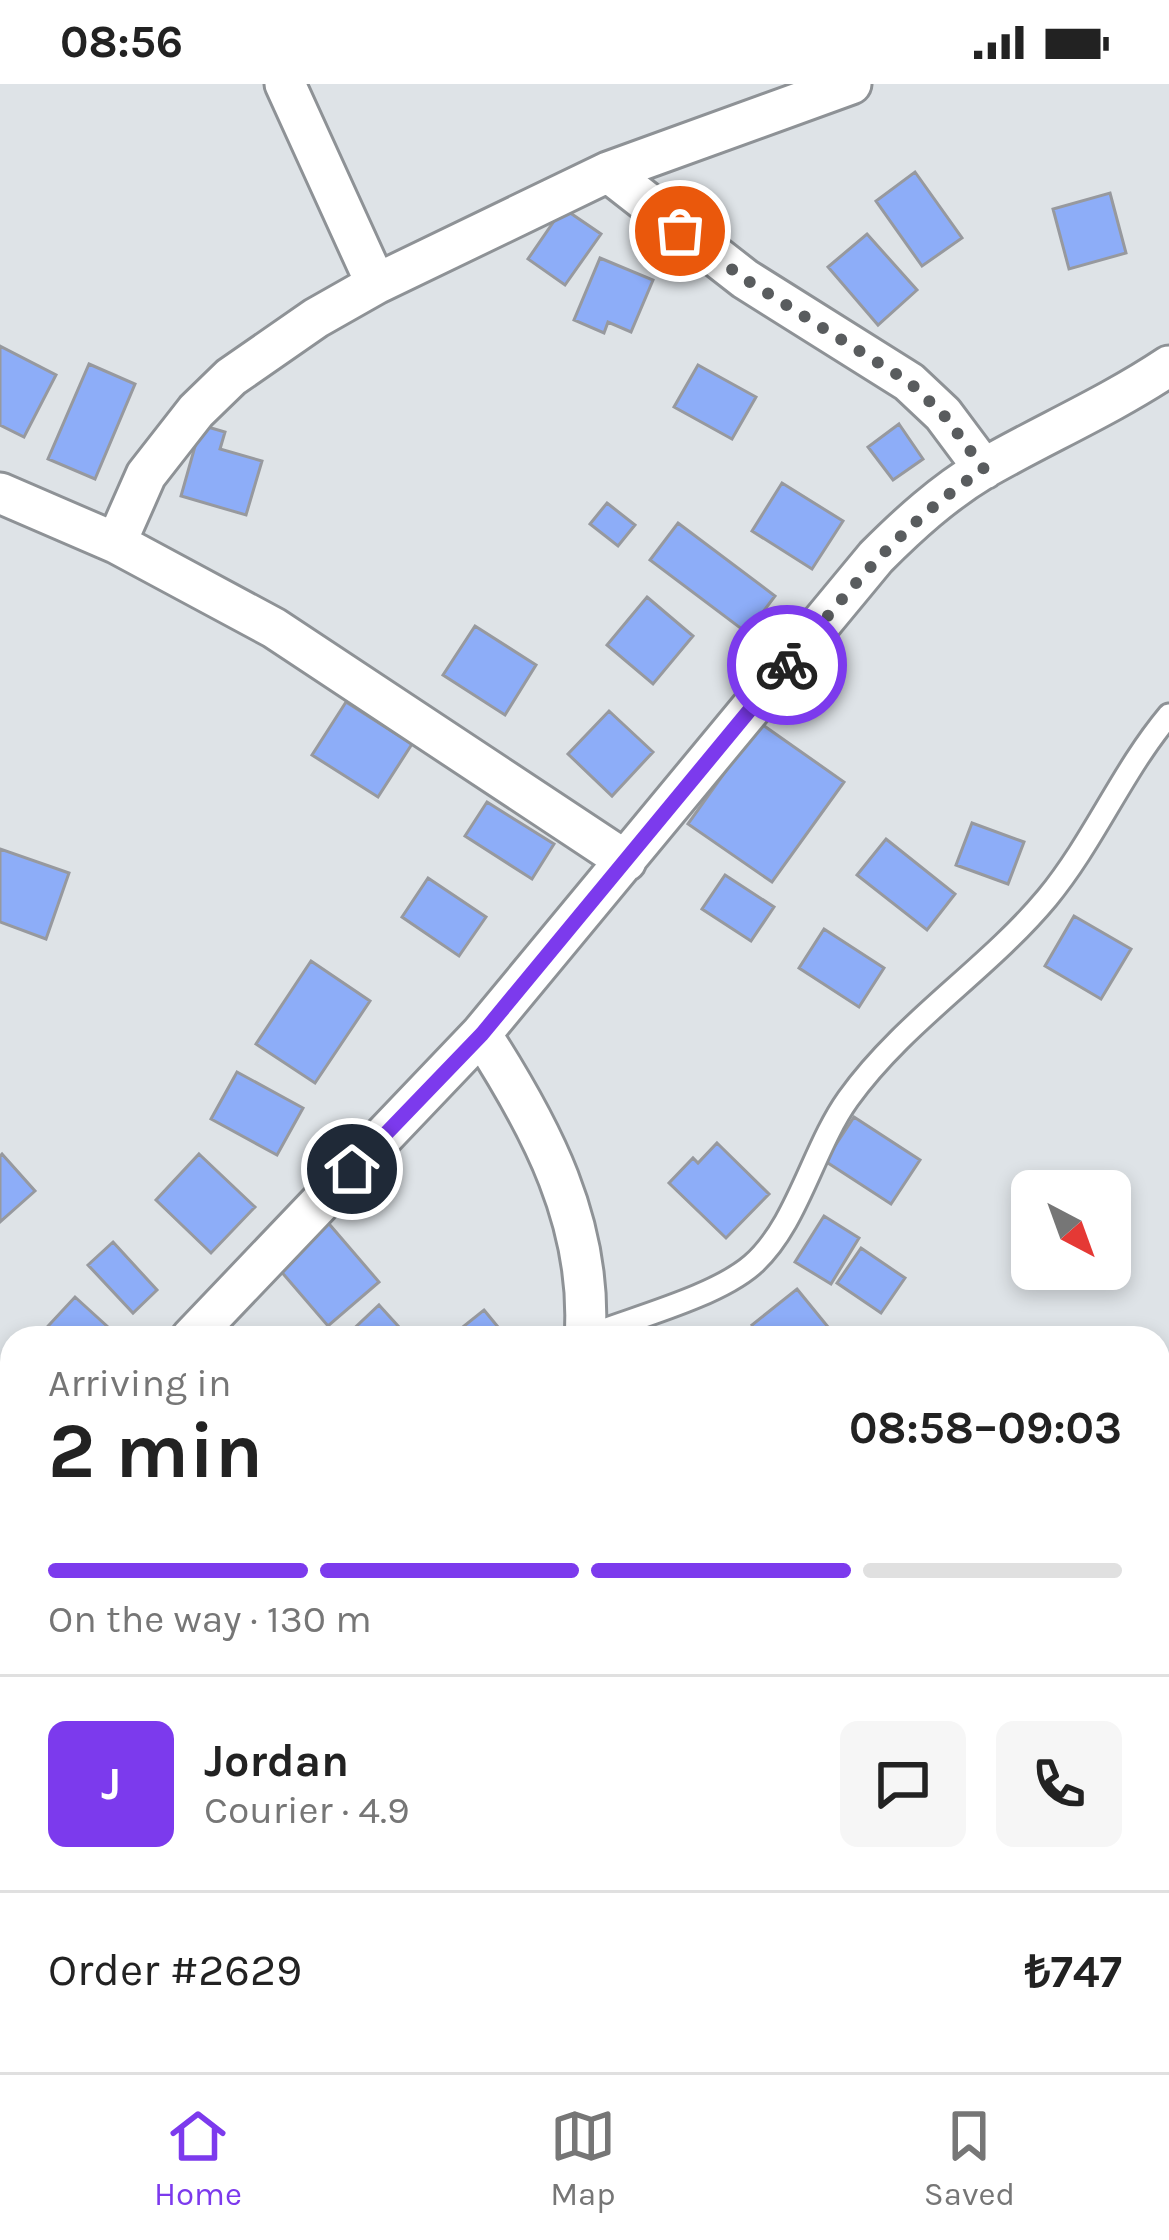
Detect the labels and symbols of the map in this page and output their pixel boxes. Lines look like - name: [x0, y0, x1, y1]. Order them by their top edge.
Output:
- pin: [629, 180, 731, 282]
- courier: [727, 605, 847, 725]
- pin: [301, 1118, 403, 1220]
- north arrow: [1011, 1170, 1131, 1290]

